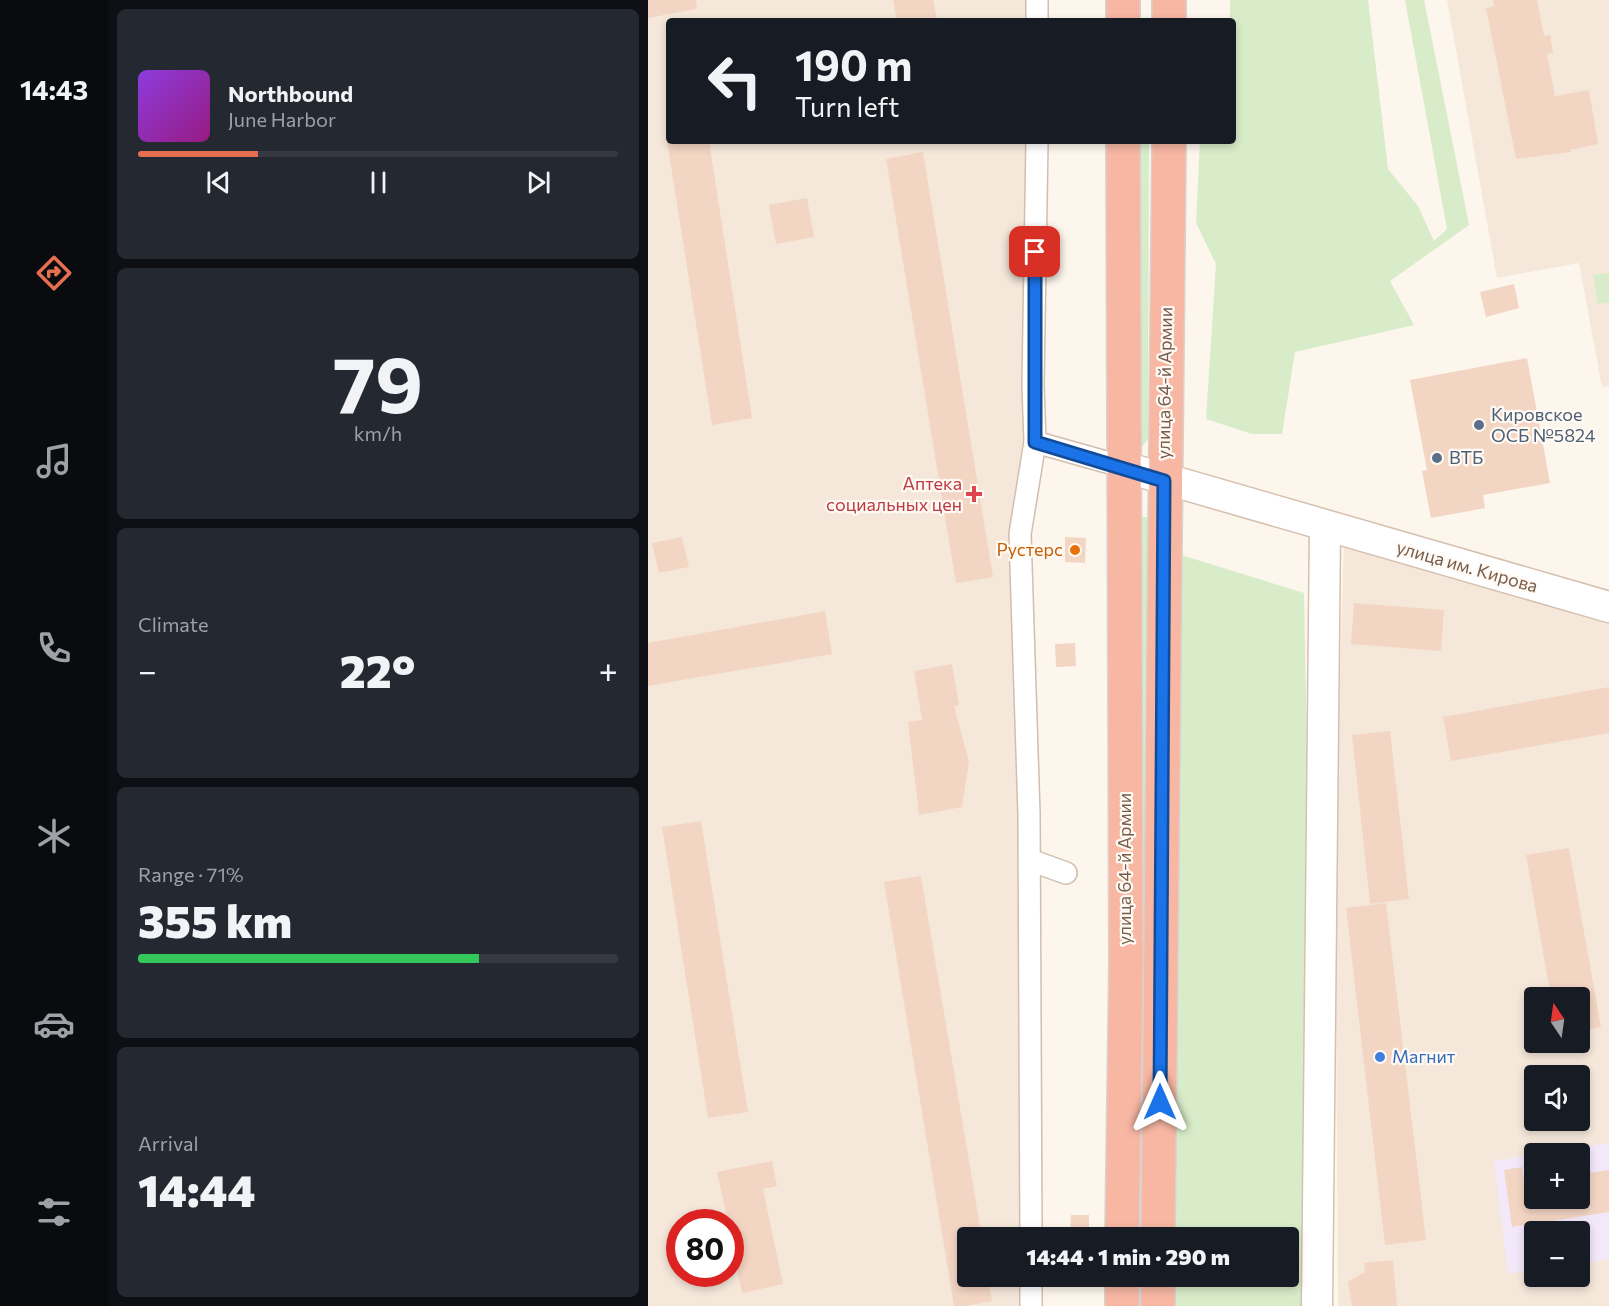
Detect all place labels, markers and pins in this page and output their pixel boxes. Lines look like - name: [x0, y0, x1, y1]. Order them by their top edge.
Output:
- pin: [1009, 226, 1060, 277]
- place label: Кировское ОСБ №5824: [1491, 403, 1596, 446]
- marker: Кировское ОСБ №5824: [1472, 418, 1486, 432]
- place label: ВТБ: [1449, 446, 1483, 468]
- marker: ВТБ: [1430, 451, 1444, 465]
- place label: Аптека социальных цен: [826, 472, 962, 515]
- marker: Аптека социальных цен: [967, 487, 981, 501]
- place label: Рустерс: [997, 538, 1063, 560]
- marker: Рустерс: [1068, 543, 1082, 557]
- place label: Магнит: [1392, 1045, 1456, 1067]
- marker: Магнит: [1373, 1050, 1387, 1064]

